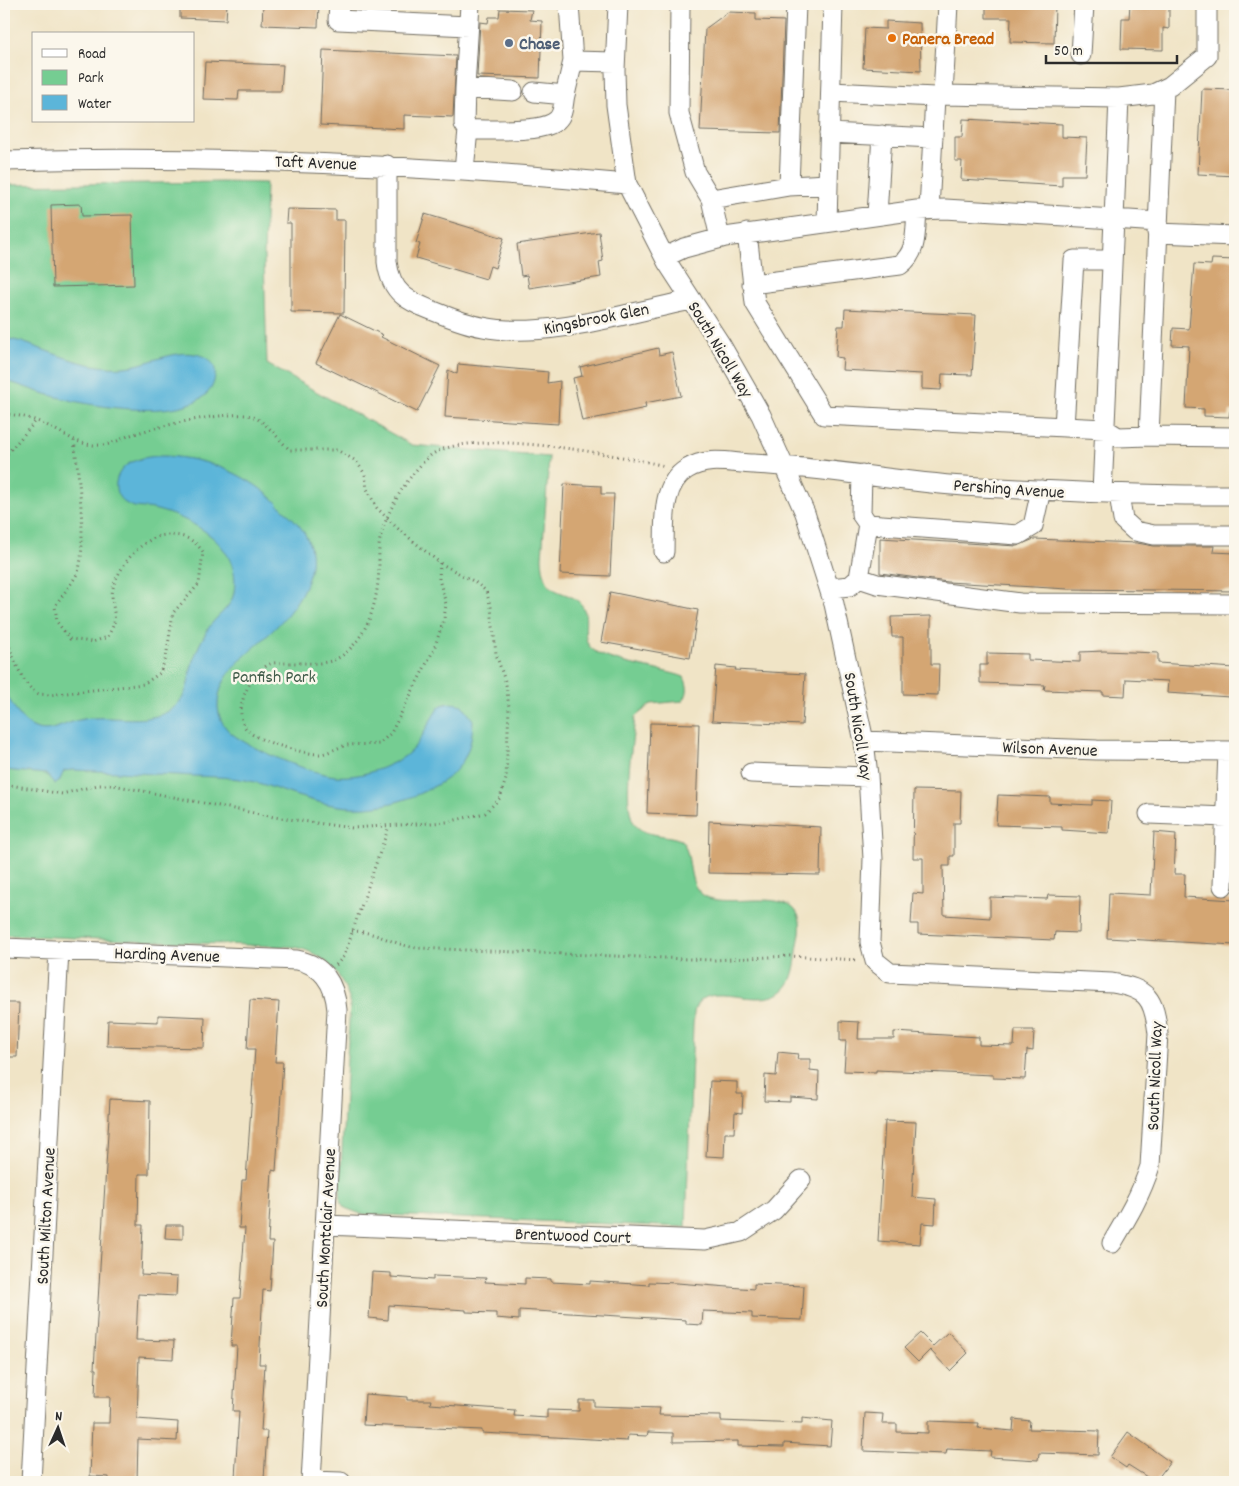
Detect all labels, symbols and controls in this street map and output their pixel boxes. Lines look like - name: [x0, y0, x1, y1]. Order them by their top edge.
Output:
- place label: Panera Bread: [902, 28, 994, 53]
- legend: [32, 32, 195, 122]
- marker: Panera Bread: [886, 32, 898, 44]
- scale bar: [1046, 32, 1178, 64]
- place label: Chase: [519, 33, 560, 58]
- marker: Chase: [503, 37, 515, 49]
- text: 50 m: [1054, 41, 1083, 63]
- text: Road: [78, 44, 106, 66]
- text: Park: [78, 68, 104, 90]
- text: Water: [78, 94, 112, 116]
- street label: Taft Avenue: [275, 151, 357, 178]
- street label: South Nicoll Way: [680, 297, 758, 404]
- street label: Kingsbrook Glen: [542, 298, 651, 343]
- street label: Pershing Avenue: [952, 474, 1065, 507]
- park label: Panfish Park: [232, 666, 316, 691]
- street label: South Nicoll Way: [836, 671, 878, 783]
- street label: Wilson Avenue: [1002, 736, 1098, 765]
- street label: Harding Avenue: [114, 942, 220, 971]
- street label: South Nicoll Way: [1142, 1021, 1171, 1131]
- street label: South Milton Avenue: [31, 1147, 64, 1285]
- street label: South Montclair Avenue: [311, 1148, 344, 1308]
- street label: Brentwood Court: [514, 1223, 632, 1252]
- north arrow: [32, 1404, 82, 1454]
- text: N: [55, 1407, 63, 1427]

